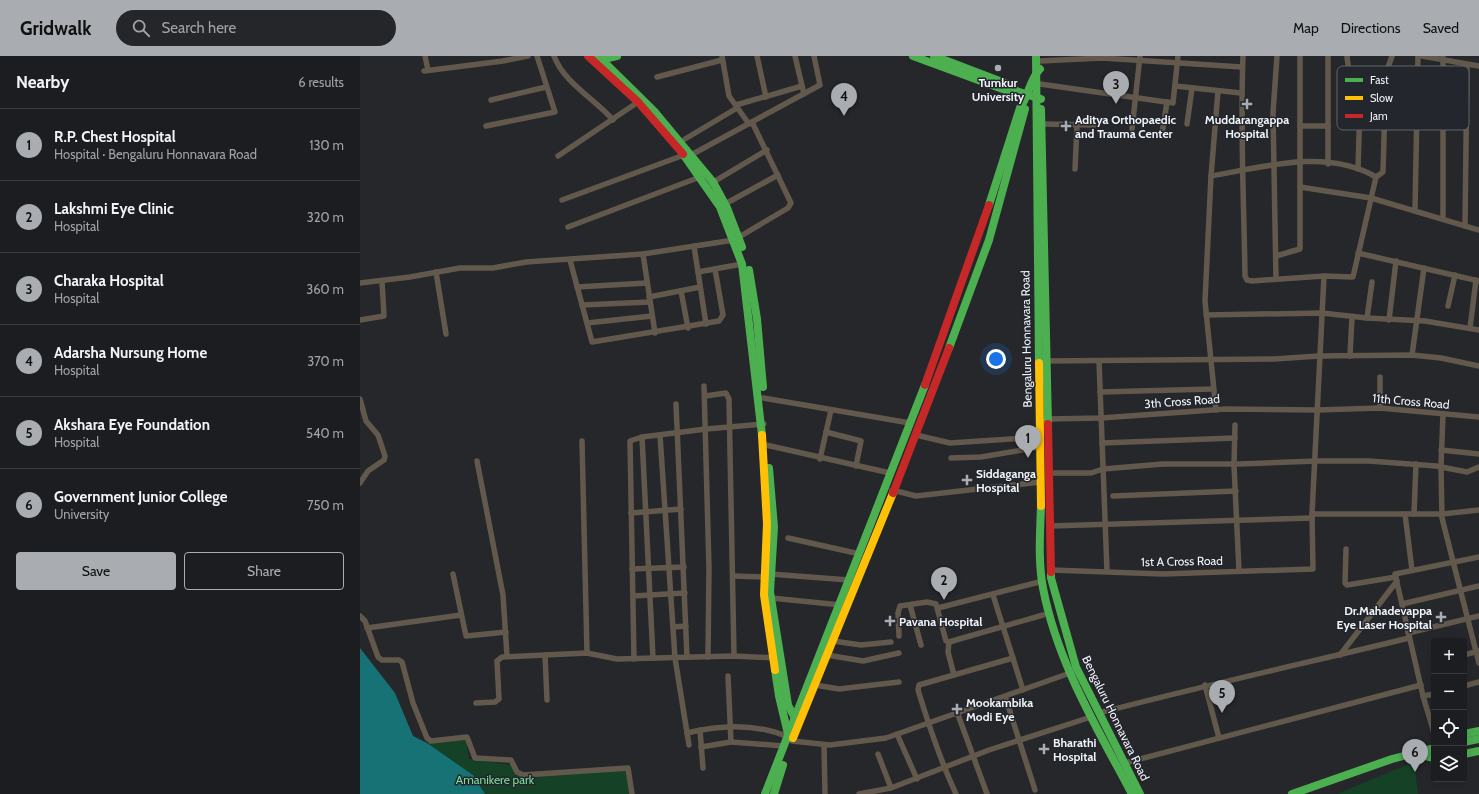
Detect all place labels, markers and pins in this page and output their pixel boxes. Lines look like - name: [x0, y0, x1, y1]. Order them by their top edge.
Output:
- marker: Tumkur University: [993, 63, 1003, 73]
- pin: 3: [1103, 71, 1129, 104]
- place label: Tumkur University: [972, 75, 1025, 104]
- pin: 4: [831, 83, 857, 116]
- marker: Muddarangappa Hospital: [1241, 98, 1253, 110]
- place label: Aditya Orthopaedic and Trauma Center: [1075, 112, 1177, 141]
- place label: Muddarangappa Hospital: [1205, 112, 1289, 141]
- marker: Aditya Orthopaedic and Trauma Center: [1060, 120, 1072, 132]
- pin: 1: [1015, 425, 1041, 458]
- place label: Siddaganga Hospital: [976, 466, 1036, 495]
- marker: Siddaganga Hospital: [961, 474, 973, 486]
- pin: 2: [931, 567, 957, 600]
- place label: Dr.Mahadevappa Eye Laser Hospital: [1337, 603, 1432, 632]
- marker: Dr.Mahadevappa Eye Laser Hospital: [1435, 611, 1447, 623]
- place label: Pavana Hospital: [899, 614, 982, 629]
- marker: Pavana Hospital: [884, 615, 896, 627]
- pin: 5: [1209, 680, 1235, 713]
- place label: Mookambika Modi Eye: [966, 695, 1033, 724]
- marker: Mookambika Modi Eye: [951, 703, 963, 715]
- place label: Bharathi Hospital: [1053, 735, 1097, 764]
- pin: 6: [1402, 739, 1428, 772]
- marker: Bharathi Hospital: [1038, 743, 1050, 755]

